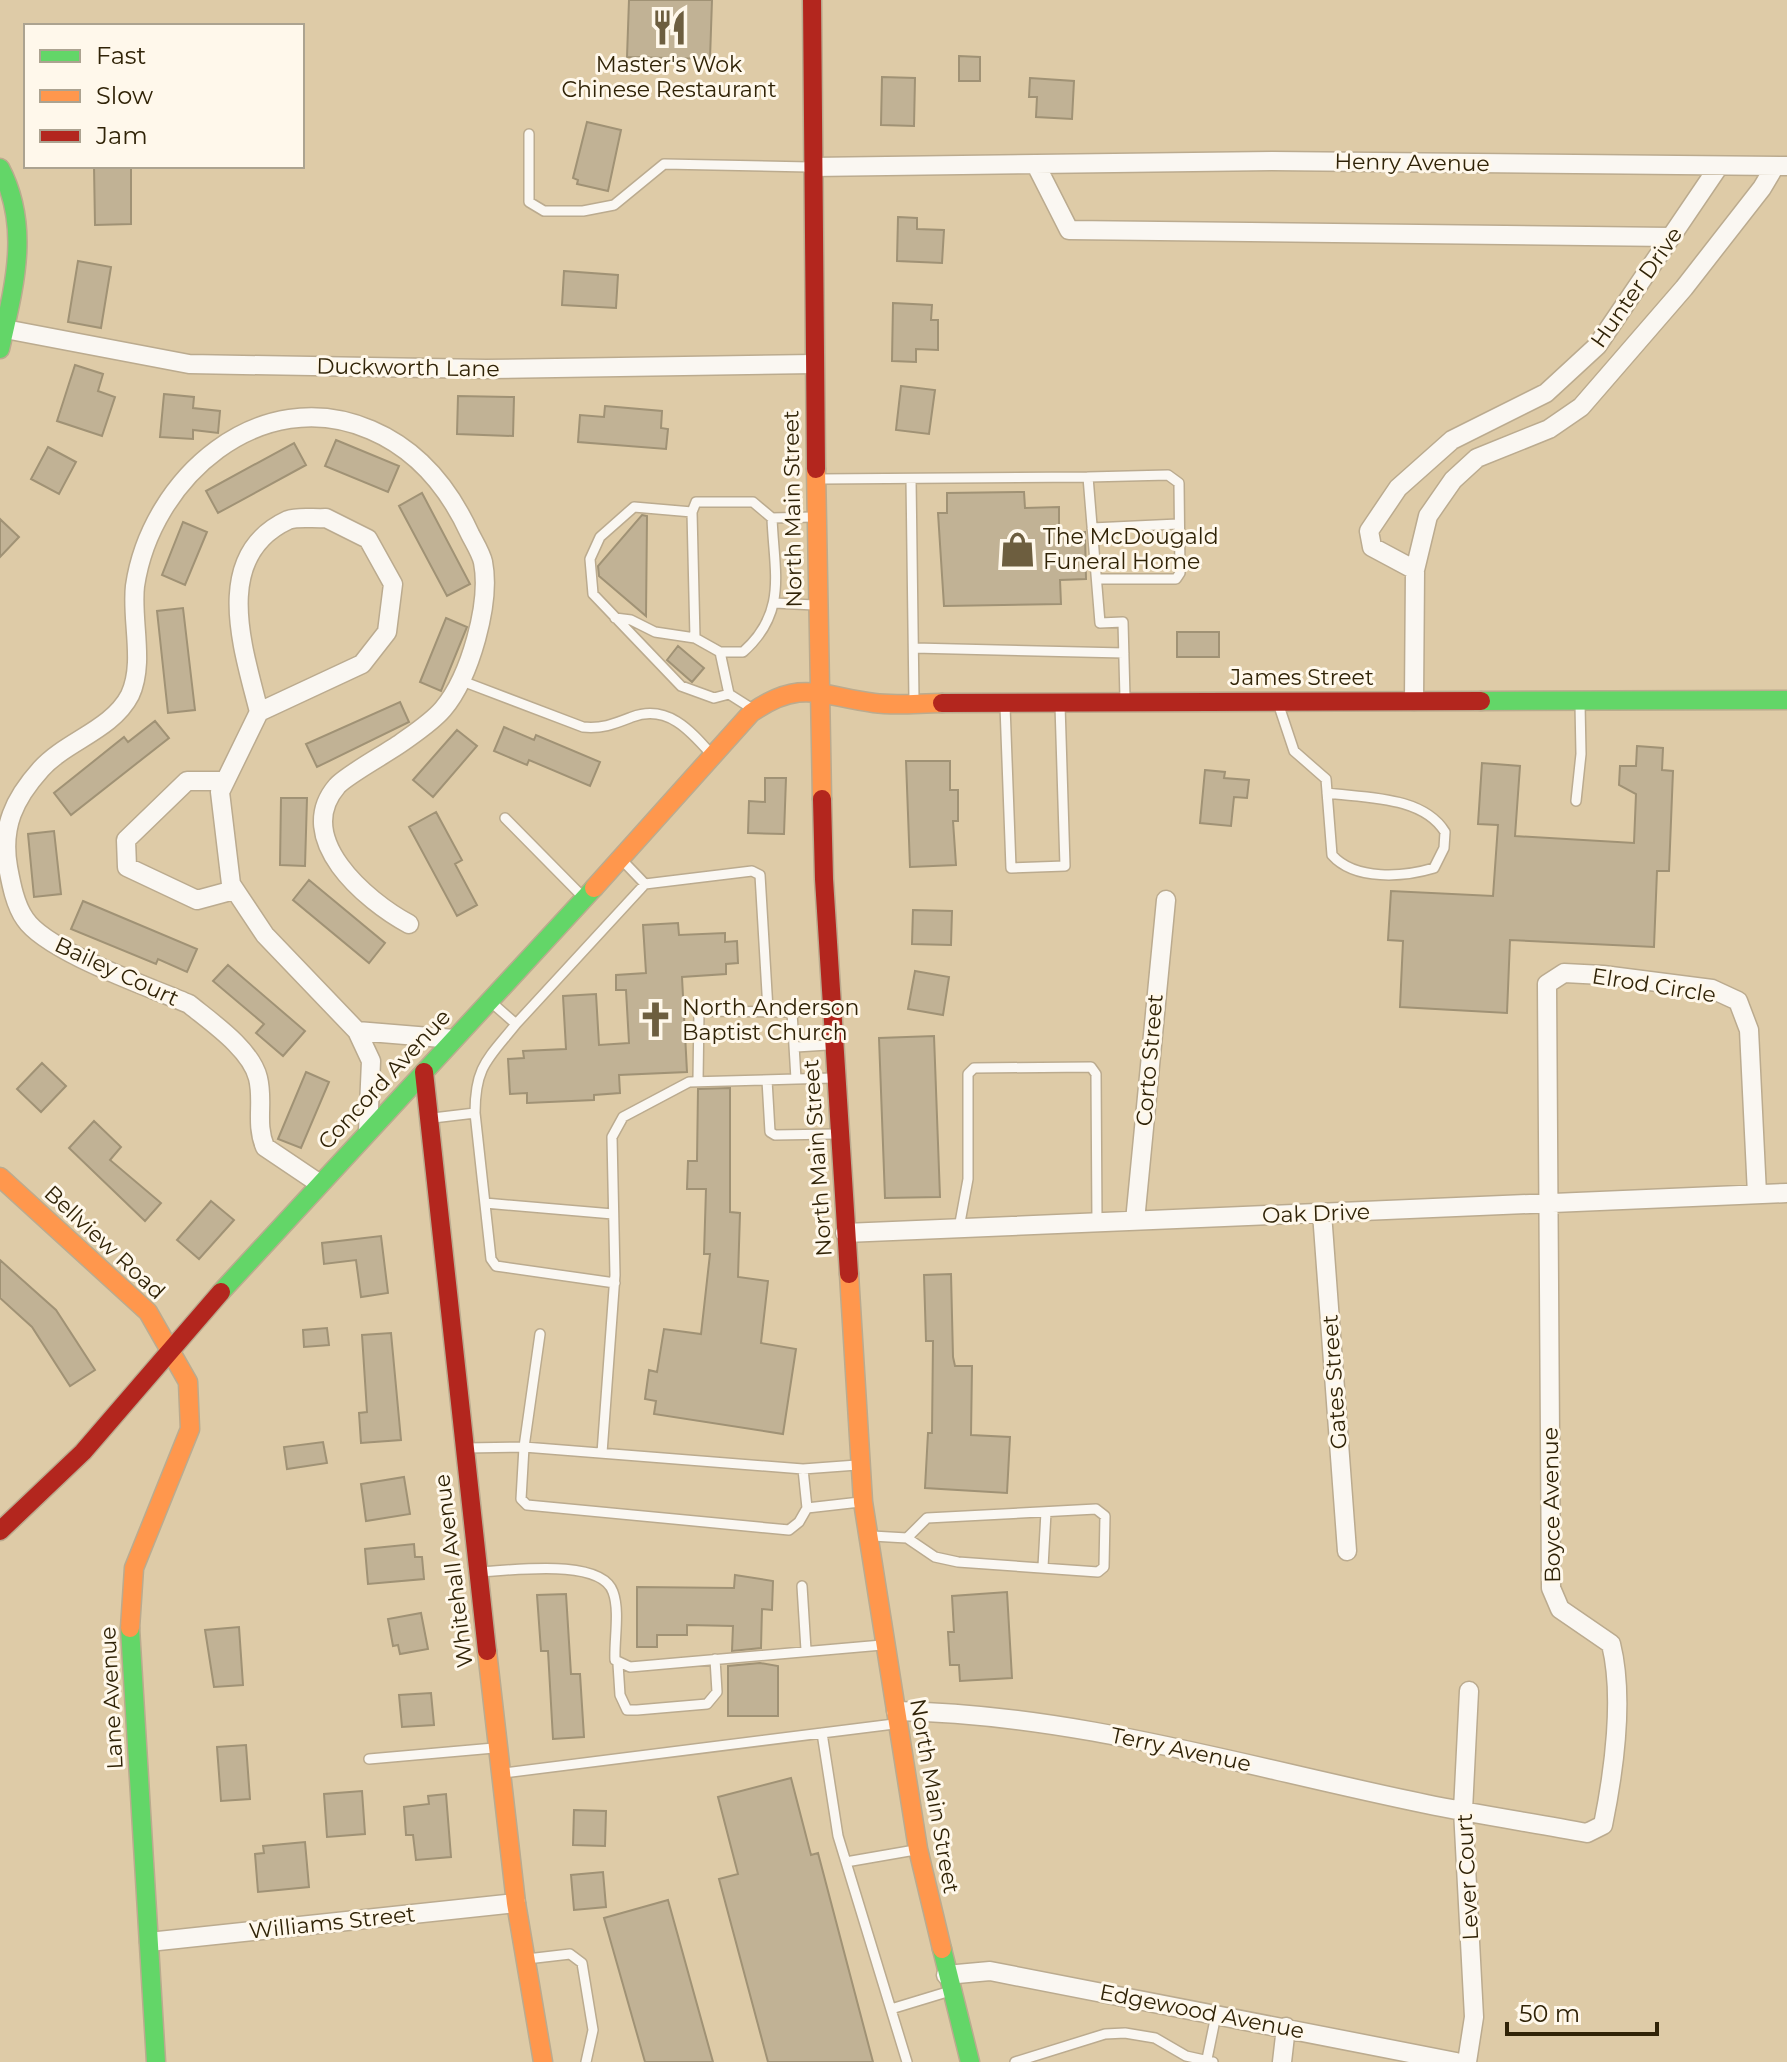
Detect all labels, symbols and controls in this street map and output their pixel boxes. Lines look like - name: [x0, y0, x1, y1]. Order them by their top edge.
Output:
- restaurant icon: Master's Wok Chinese Restaurant: [650, 9, 688, 47]
- legend: [24, 24, 304, 168]
- text: Fast: [96, 41, 147, 70]
- place label: Master's Wok Chinese Restaurant: [561, 51, 777, 103]
- text: Slow: [96, 81, 153, 110]
- text: Jam: [95, 121, 148, 150]
- street label: Henry Avenue: [1334, 148, 1490, 177]
- street label: Hunter Drive: [1585, 222, 1688, 353]
- street label: Duckworth Lane: [316, 352, 500, 383]
- street label: North Main Street: [777, 410, 808, 608]
- place label: The McDougald Funeral Home: [1043, 523, 1219, 575]
- shop icon: The McDougald Funeral Home: [998, 530, 1036, 568]
- street label: James Street: [1229, 664, 1374, 691]
- street label: Bailey Court: [50, 931, 183, 1012]
- street label: Elrod Circle: [1590, 962, 1718, 1009]
- street label: Corto Street: [1130, 993, 1169, 1127]
- place label: North Anderson Baptist Church: [682, 994, 859, 1046]
- church icon: North Anderson Baptist Church: [637, 1001, 675, 1039]
- street label: Concord Avenue: [312, 1004, 456, 1155]
- street label: North Main Street: [797, 1058, 838, 1257]
- street label: Bellview Road: [39, 1180, 171, 1305]
- street label: Oak Drive: [1262, 1198, 1370, 1229]
- street label: Gates Street: [1316, 1314, 1353, 1450]
- street label: Boyce Avenue: [1537, 1427, 1566, 1583]
- street label: Whitehall Avenue: [428, 1473, 479, 1669]
- street label: Lane Avenue: [94, 1626, 129, 1770]
- street label: North Main Street: [904, 1697, 965, 1896]
- street label: Terry Avenue: [1108, 1721, 1254, 1778]
- street label: Lever Court: [1451, 1813, 1484, 1941]
- street label: Williams Street: [248, 1900, 417, 1945]
- street label: Edgewood Avenue: [1097, 1978, 1307, 2045]
- scale bar: [1507, 1986, 1657, 2036]
- text: 50 m: [1519, 1999, 1580, 2028]

